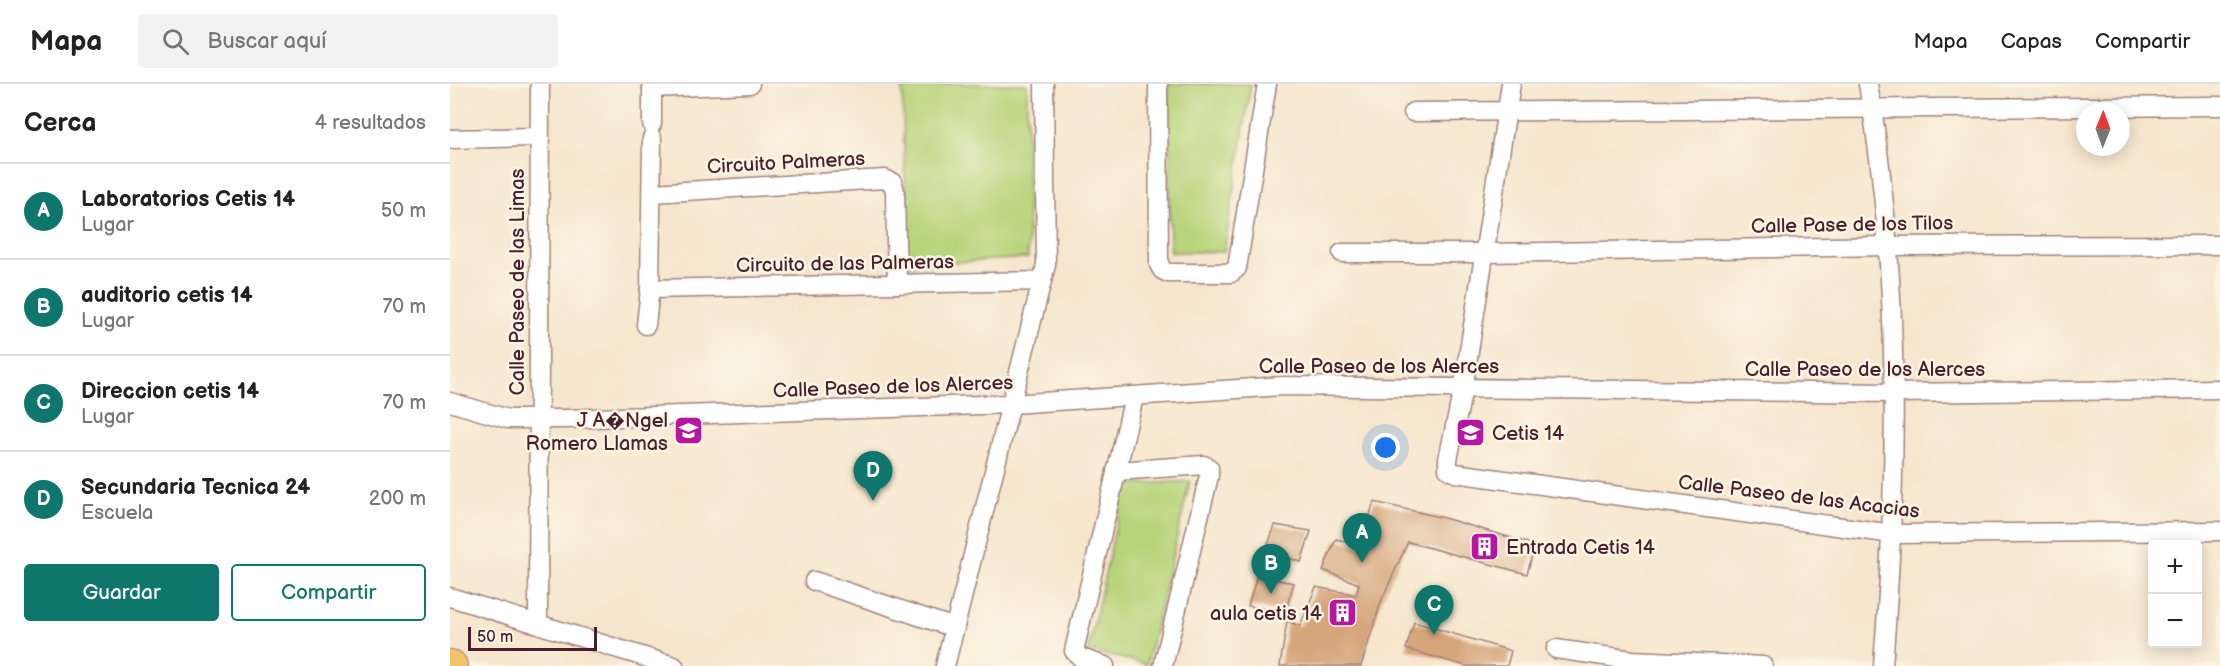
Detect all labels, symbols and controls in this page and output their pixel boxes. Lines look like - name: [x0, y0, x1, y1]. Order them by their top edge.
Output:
- search box: [138, 14, 558, 68]
- text: Mapa: [30, 25, 102, 58]
- icon: search: [159, 25, 192, 58]
- text: Buscar aquí: [207, 28, 326, 55]
- text: Mapa: [1914, 29, 1968, 54]
- text: Capas: [2001, 29, 2062, 54]
- text: Compartir: [2095, 29, 2190, 54]
- north arrow: [2076, 102, 2130, 156]
- text: Cerca: [24, 108, 96, 139]
- text: 4 resultados: [315, 111, 426, 135]
- street label: Circuito Palmeras: [706, 147, 866, 179]
- street label: Calle Paseo de las Limas: [506, 169, 530, 395]
- text: Laboratorios Cetis 14: [81, 186, 295, 213]
- text: A: [37, 199, 50, 223]
- text: 50 m: [381, 199, 426, 223]
- street label: Calle Pase de los Tilos: [1751, 211, 1954, 239]
- text: Lugar: [81, 213, 134, 237]
- street label: Circuito de las Palmeras: [736, 250, 954, 278]
- text: auditorio cetis 14: [81, 282, 253, 309]
- text: B: [36, 295, 51, 319]
- text: 70 m: [382, 295, 426, 319]
- text: Lugar: [81, 309, 134, 333]
- street label: Calle Paseo de los Alerces: [1259, 355, 1499, 379]
- street label: Calle Paseo de los Alerces: [1745, 358, 1985, 382]
- street label: Calle Paseo de los Alerces: [772, 371, 1014, 403]
- text: Direccion cetis 14: [81, 378, 259, 405]
- text: C: [36, 391, 51, 415]
- text: 70 m: [382, 391, 426, 415]
- text: Lugar: [81, 405, 134, 429]
- place label: J A�Ngel Romero Llamas: [526, 409, 668, 456]
- school or university icon: J A�Ngel Romero Llamas: [673, 415, 705, 447]
- school or university icon: Cetis 14: [1455, 417, 1487, 449]
- place label: Cetis 14: [1492, 422, 1564, 446]
- your location: [1371, 433, 1400, 462]
- pin: D: [854, 452, 892, 501]
- street label: Calle Paseo de las Acacias: [1677, 470, 1921, 524]
- text: Secundaria Tecnica 24: [81, 474, 310, 501]
- text: D: [37, 487, 50, 511]
- text: 200 m: [369, 487, 426, 511]
- text: Escuela: [81, 501, 153, 525]
- pin: A: [1342, 514, 1382, 563]
- building icon: Entrada Cetis 14: [1469, 531, 1501, 563]
- place label: Entrada Cetis 14: [1506, 536, 1655, 560]
- map controls: [2148, 540, 2202, 648]
- button: +: [2148, 540, 2202, 594]
- pin: B: [1252, 544, 1290, 594]
- button: Guardar: [24, 564, 219, 621]
- button: Compartir: [231, 564, 426, 621]
- pin: C: [1414, 586, 1454, 635]
- button: −: [2148, 594, 2202, 648]
- building icon: aula cetis 14: [1327, 597, 1359, 629]
- place label: aula cetis 14: [1210, 602, 1322, 626]
- scale bar: [468, 624, 597, 652]
- text: 50 m: [477, 628, 513, 647]

